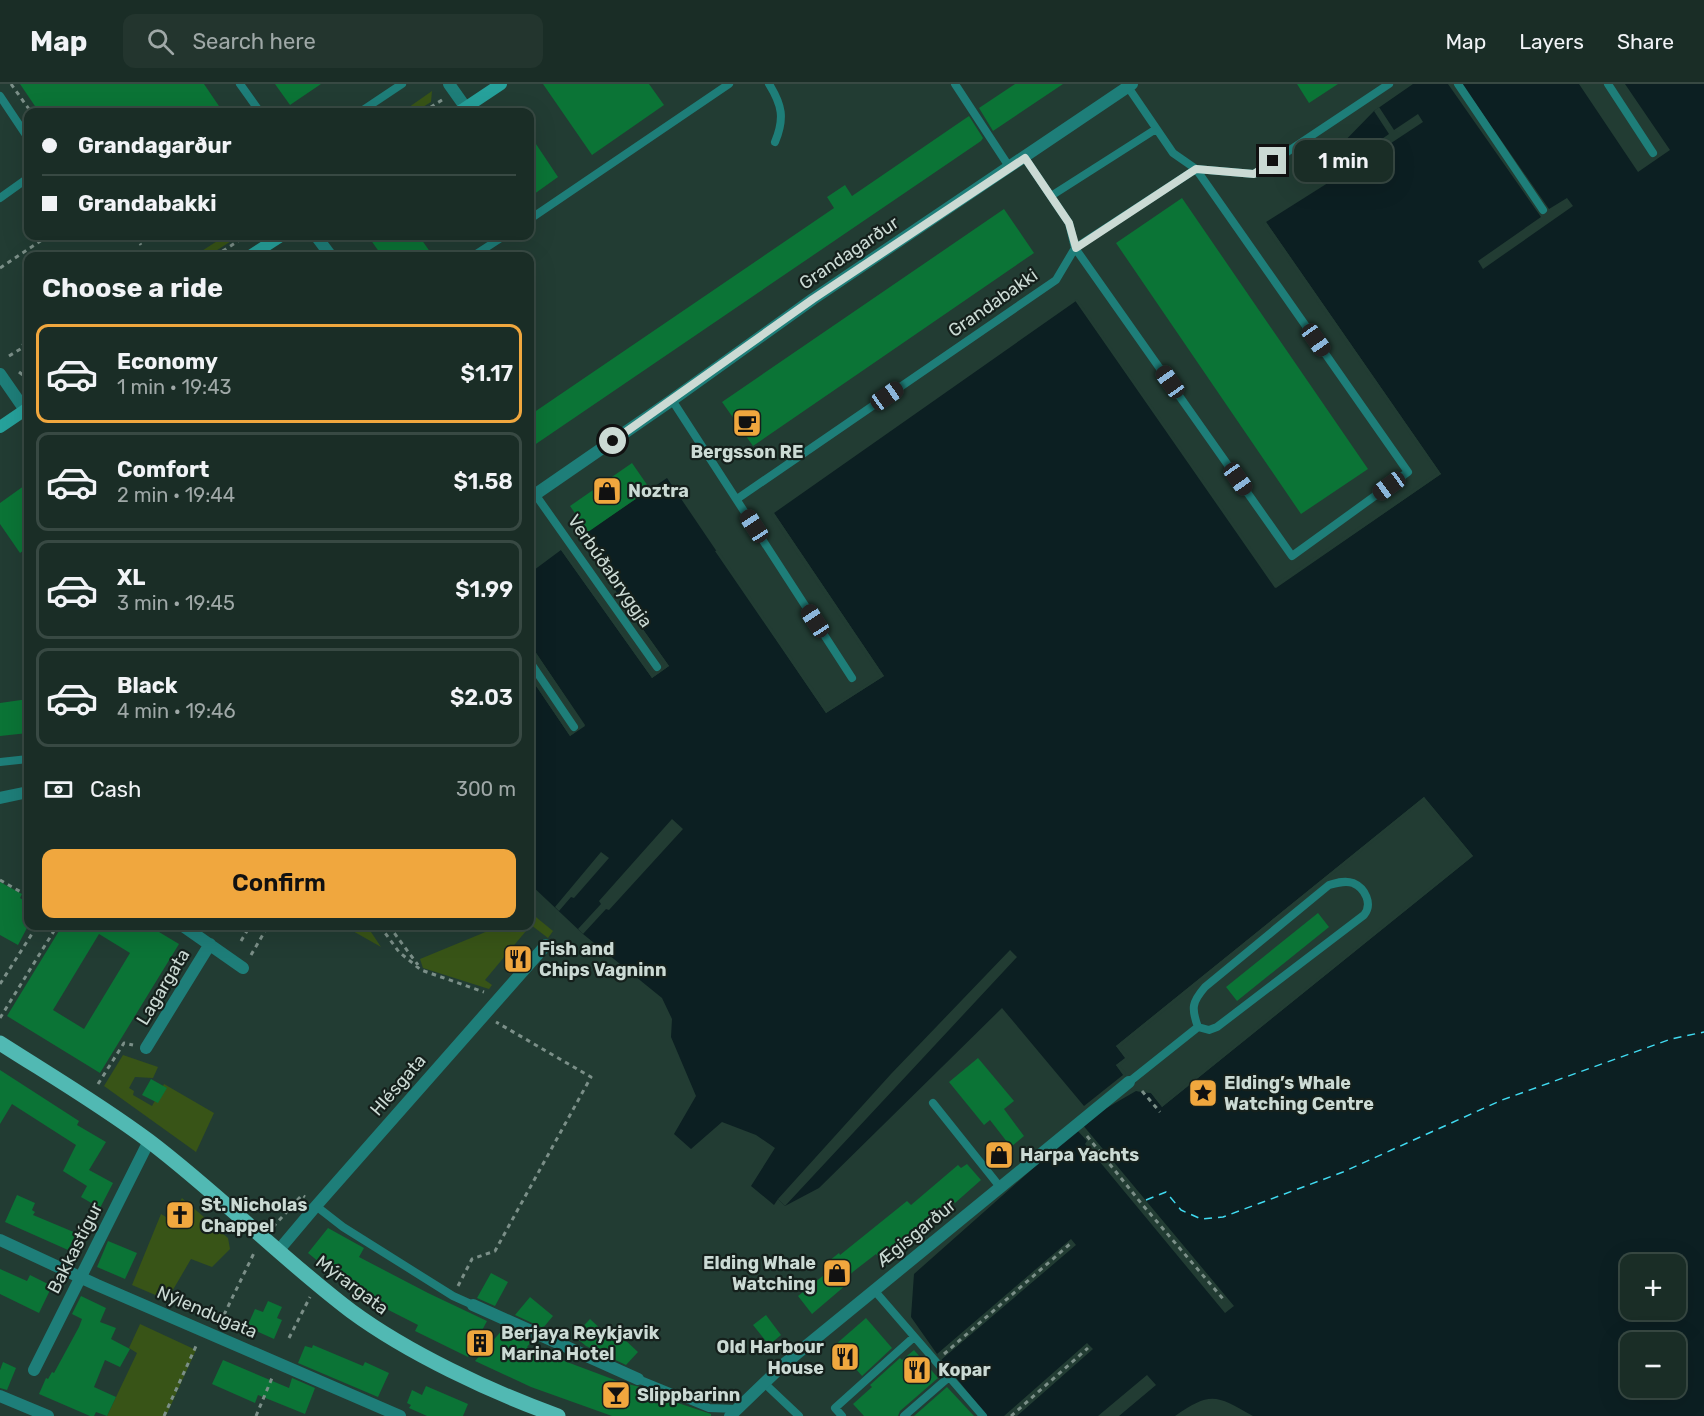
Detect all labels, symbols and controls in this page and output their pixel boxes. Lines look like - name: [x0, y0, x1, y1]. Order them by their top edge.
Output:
- search box: [123, 14, 543, 68]
- text: Map: [30, 25, 87, 58]
- icon: search: [144, 25, 177, 58]
- text: Search here: [192, 28, 316, 55]
- text: Map: [1445, 29, 1486, 54]
- text: Layers: [1519, 29, 1584, 54]
- text: Share: [1617, 29, 1674, 54]
- text: Grandagarður: [78, 132, 232, 159]
- callout: 1 min: [1294, 140, 1393, 182]
- route end: [1259, 147, 1286, 174]
- text: 1 min: [1318, 149, 1369, 173]
- text: Grandabakki: [78, 190, 217, 217]
- street label: Grandagarður: [795, 212, 903, 294]
- street label: Grandabakki: [944, 264, 1042, 342]
- text: Choose a ride: [42, 272, 223, 304]
- car: [1298, 320, 1334, 360]
- icon: car: [45, 347, 99, 401]
- text: Economy: [117, 348, 218, 375]
- text: $1.17: [461, 360, 513, 387]
- car: [1152, 362, 1188, 402]
- text: 1 min · 19:43: [117, 375, 232, 399]
- car: [867, 378, 907, 414]
- cafe icon: Bergsson RE: [731, 407, 763, 439]
- route start: [599, 427, 626, 454]
- place label: Bergsson RE: [690, 441, 804, 463]
- icon: car: [45, 455, 99, 509]
- text: Comfort: [117, 456, 209, 483]
- car: [1220, 459, 1256, 499]
- text: $1.58: [453, 468, 513, 495]
- car: [1369, 468, 1409, 504]
- shop icon: Noztra: [591, 475, 623, 507]
- place label: Noztra: [628, 480, 689, 502]
- text: 2 min · 19:44: [117, 483, 235, 507]
- car: [737, 506, 771, 546]
- street label: Verbúðabryggja: [563, 510, 657, 632]
- icon: car: [45, 563, 99, 617]
- text: XL: [117, 564, 145, 591]
- text: $1.99: [455, 576, 513, 603]
- text: 3 min · 19:45: [117, 591, 235, 615]
- car: [798, 601, 832, 641]
- icon: car: [45, 671, 99, 725]
- text: Black: [117, 672, 178, 699]
- text: $2.03: [450, 684, 513, 711]
- text: 4 min · 19:46: [117, 699, 235, 723]
- icon: cash: [42, 773, 75, 806]
- text: Cash: [90, 776, 141, 803]
- text: 300 m: [456, 777, 516, 801]
- button: Confirm: [42, 849, 516, 918]
- place label: Fish and Chips Vagninn: [539, 938, 666, 981]
- restaurant icon: Fish and Chips Vagninn: [502, 943, 534, 975]
- street label: Lagargata: [132, 945, 194, 1029]
- street label: Hlésgata: [365, 1050, 431, 1120]
- place label: Elding’s Whale Watching Centre: [1224, 1072, 1374, 1115]
- place icon: Elding’s Whale Watching Centre: [1187, 1077, 1219, 1109]
- shop icon: Harpa Yachts: [983, 1139, 1015, 1171]
- place label: Harpa Yachts: [1020, 1144, 1139, 1166]
- place label: St. Nicholas Chappel: [201, 1194, 307, 1237]
- street label: Ægisgarður: [872, 1194, 960, 1272]
- street label: Bakkastígur: [43, 1199, 107, 1297]
- church icon: St. Nicholas Chappel: [164, 1199, 196, 1231]
- street label: Mýrargata: [311, 1251, 393, 1319]
- place label: Elding Whale Watching: [703, 1252, 816, 1295]
- map controls: [1620, 1254, 1686, 1398]
- button: +: [1620, 1254, 1686, 1320]
- shop icon: Elding Whale Watching: [821, 1257, 853, 1289]
- street label: Nýlendugata: [153, 1281, 261, 1343]
- place label: Berjaya Reykjavik Marina Hotel: [501, 1322, 660, 1365]
- building icon: Berjaya Reykjavik Marina Hotel: [464, 1327, 496, 1359]
- button: −: [1620, 1332, 1686, 1398]
- place label: Old Harbour House: [717, 1336, 824, 1379]
- restaurant icon: Old Harbour House: [829, 1341, 861, 1373]
- restaurant icon: Kopar: [901, 1354, 933, 1386]
- place label: Kopar: [938, 1359, 991, 1381]
- bar icon: Slippbarinn: [600, 1379, 632, 1411]
- place label: Slippbarinn: [637, 1384, 740, 1406]

